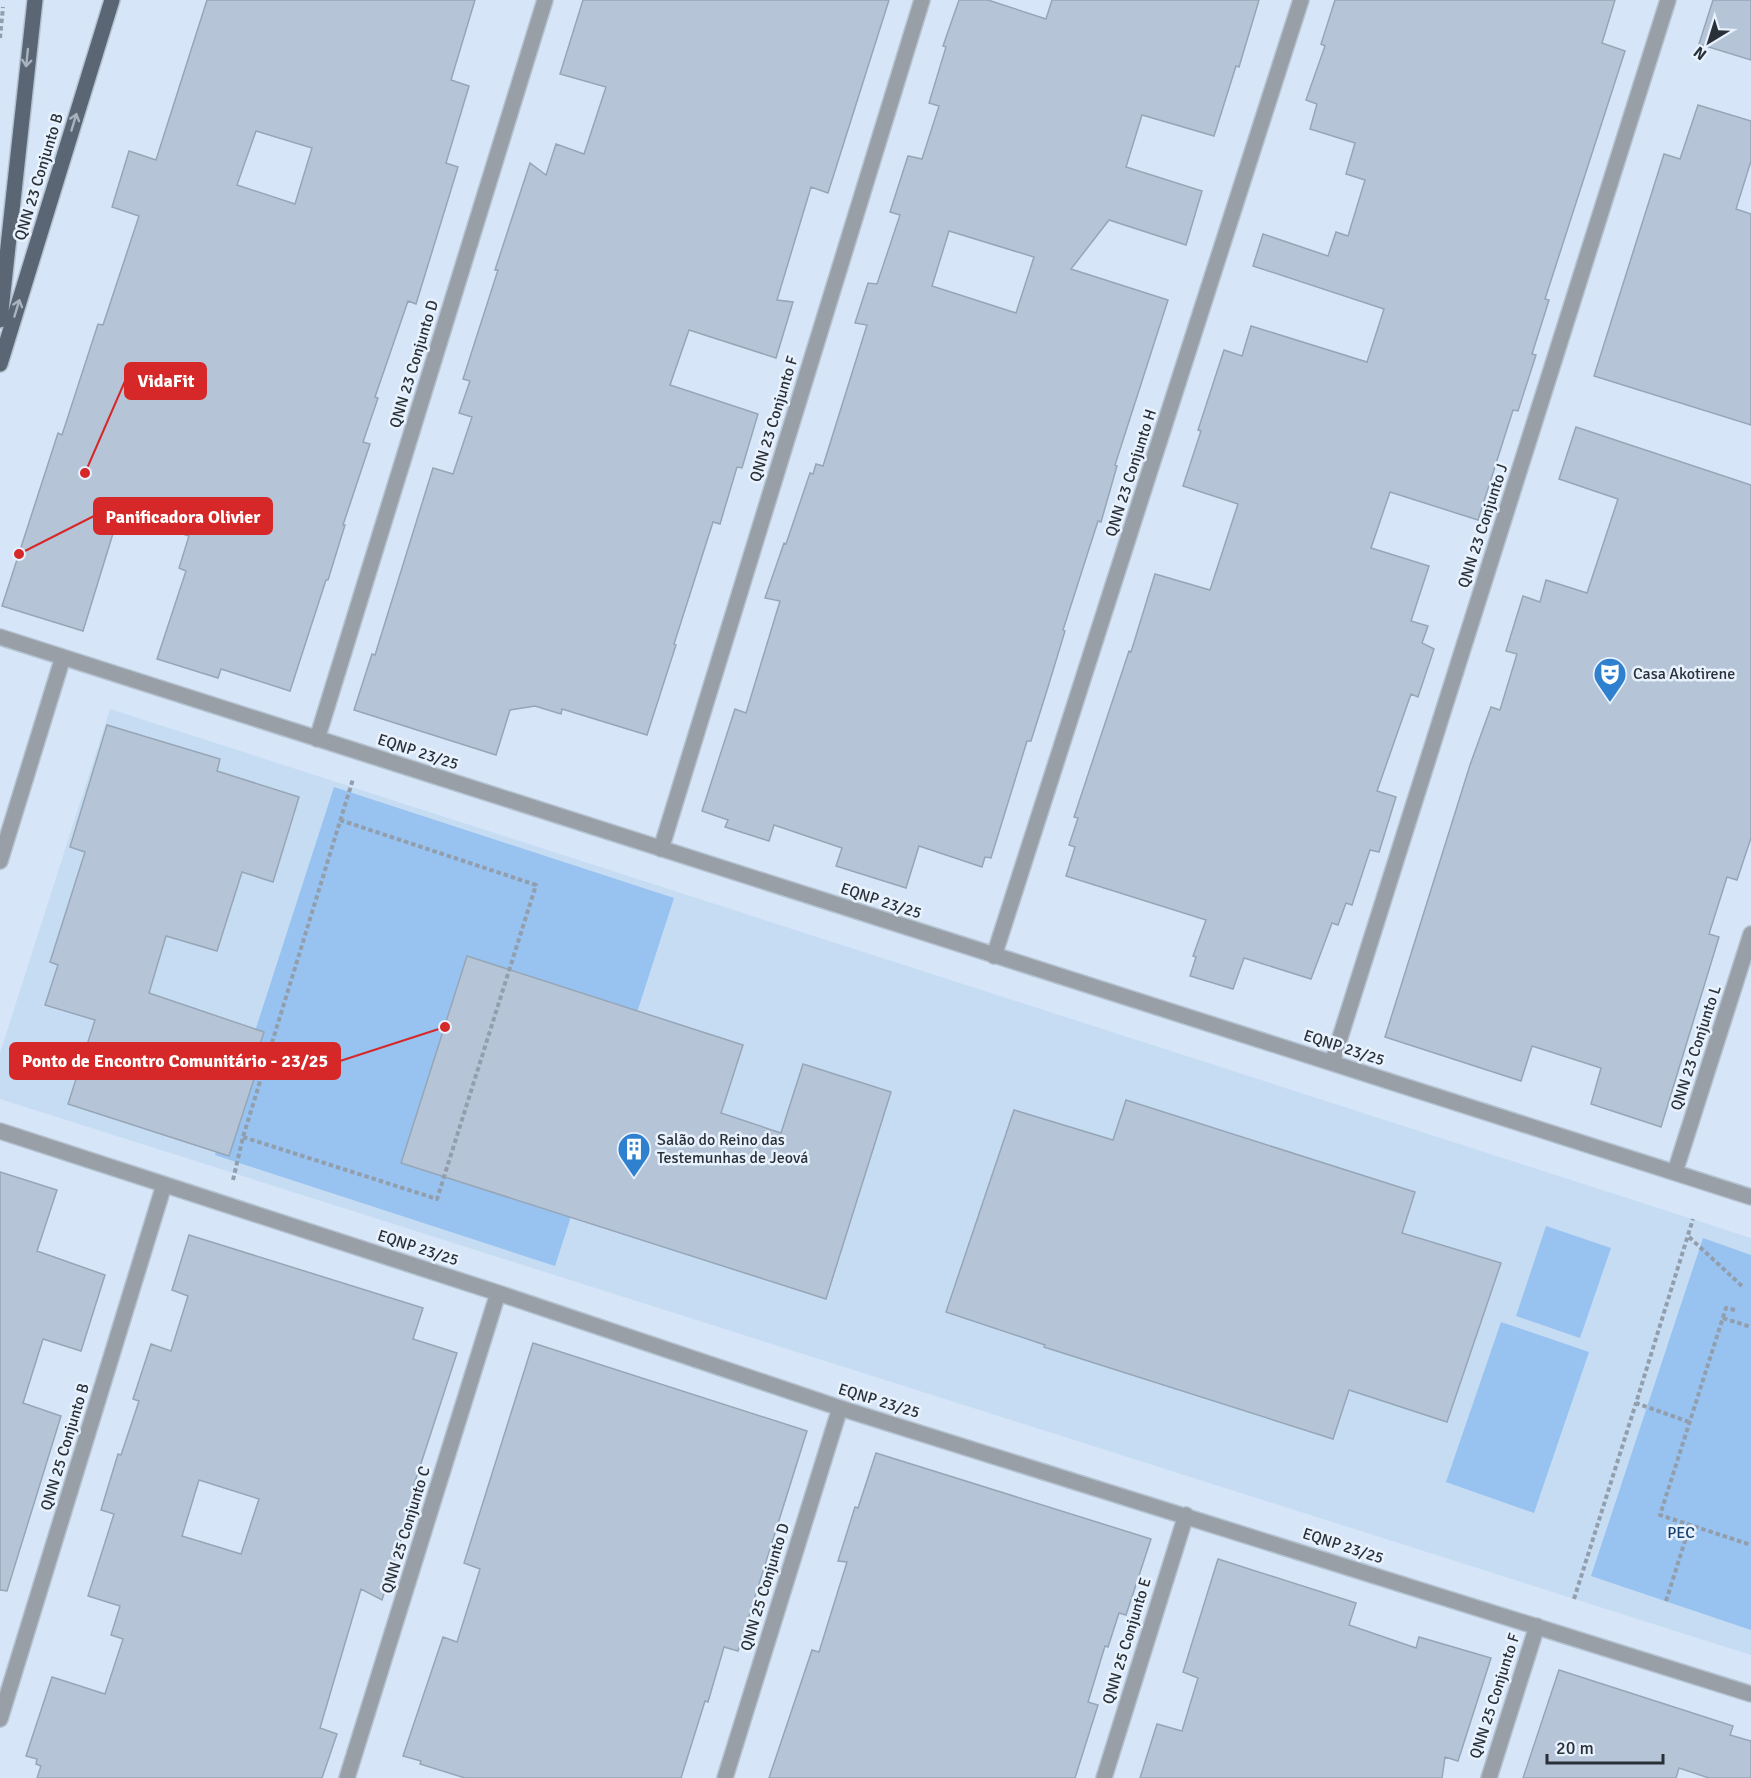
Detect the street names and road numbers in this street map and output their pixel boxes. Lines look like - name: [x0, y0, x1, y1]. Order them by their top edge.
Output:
- street label: QNN 23 Conjunto B: [10, 111, 68, 243]
- street label: QNN 23 Conjunto D: [385, 298, 443, 430]
- street label: QNN 23 Conjunto F: [745, 354, 803, 484]
- street label: QNN 23 Conjunto H: [1101, 407, 1161, 539]
- street label: QNN 23 Conjunto J: [1453, 461, 1513, 591]
- street label: EQNP 23/25: [375, 729, 461, 775]
- street label: EQNP 23/25: [838, 878, 924, 924]
- street label: QNN 23 Conjunto L: [1666, 983, 1726, 1113]
- street label: EQNP 23/25: [1301, 1025, 1387, 1071]
- street label: EQNP 23/25: [375, 1225, 461, 1271]
- street label: EQNP 23/25: [836, 1379, 922, 1423]
- street label: QNN 25 Conjunto B: [36, 1381, 94, 1513]
- street label: QNN 25 Conjunto C: [377, 1464, 435, 1596]
- street label: QNN 25 Conjunto D: [736, 1521, 794, 1653]
- street label: EQNP 23/25: [1300, 1523, 1386, 1569]
- street label: QNN 25 Conjunto E: [1098, 1575, 1156, 1707]
- street label: QNN 25 Conjunto F: [1465, 1631, 1525, 1761]

